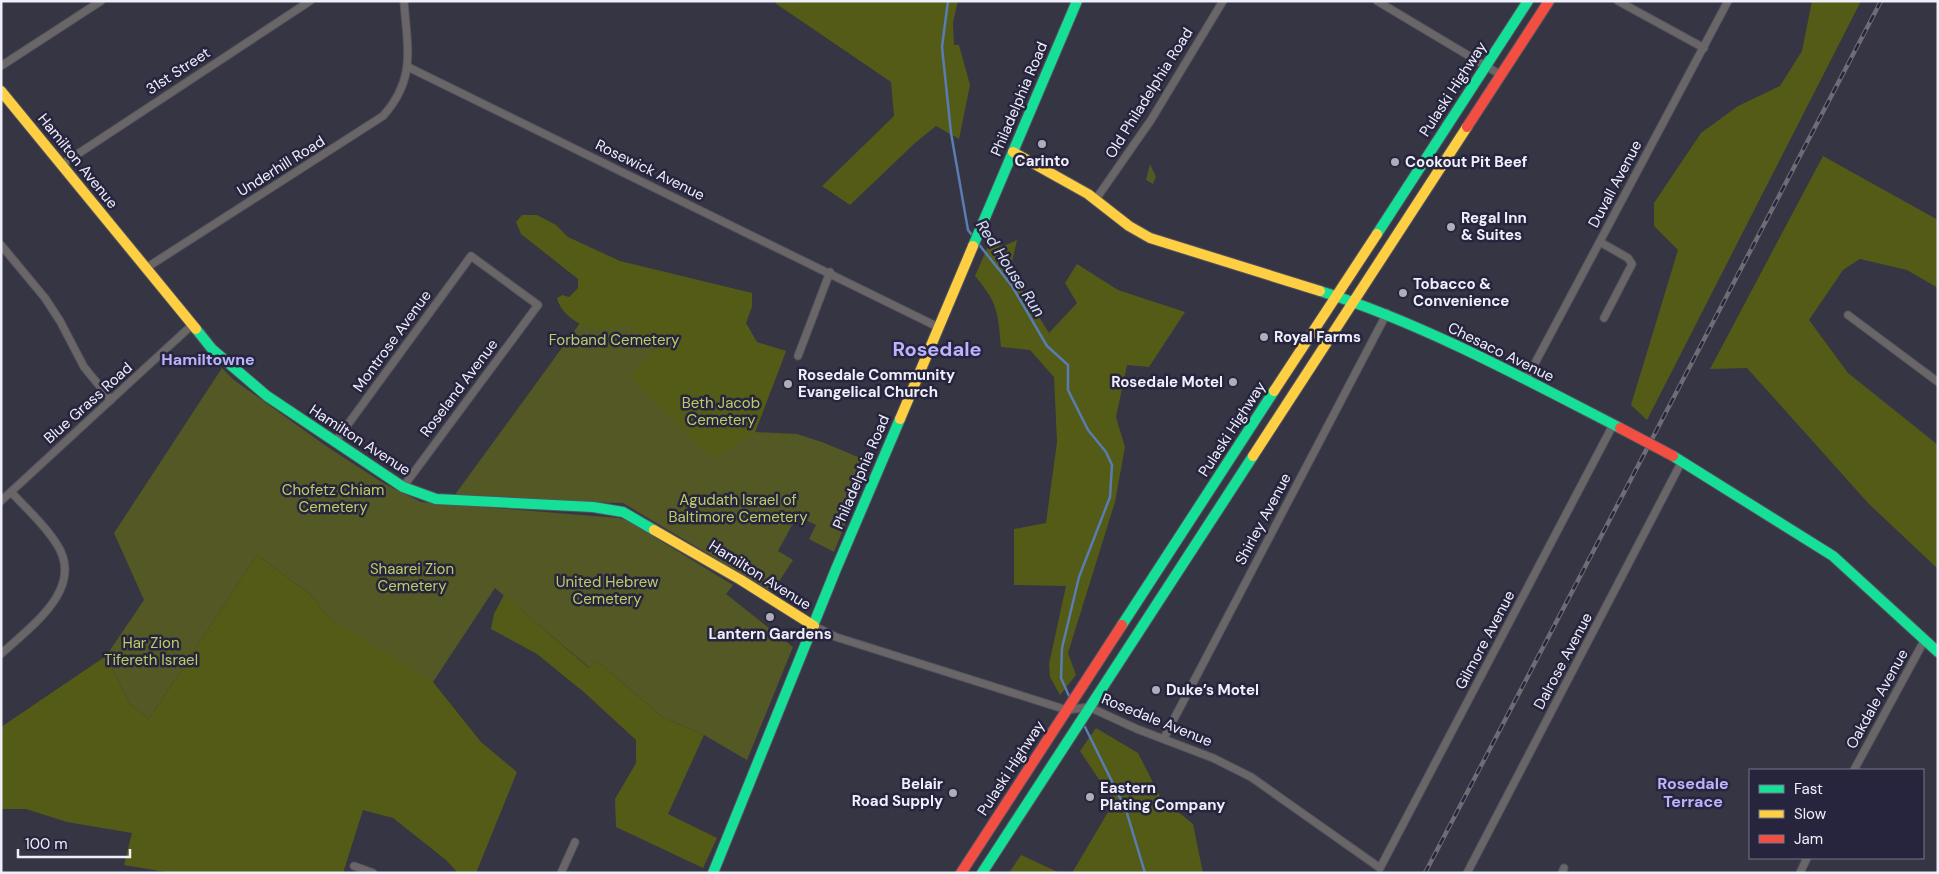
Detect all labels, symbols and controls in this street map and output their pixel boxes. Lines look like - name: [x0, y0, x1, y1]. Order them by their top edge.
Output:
- street label: Old Philadelphia Road: [1101, 24, 1197, 162]
- street label: Pulaski Highway: [1415, 37, 1492, 140]
- street label: Philadelphia Road: [986, 39, 1052, 159]
- street label: 31st Street: [142, 43, 214, 99]
- street label: Hamilton Avenue: [33, 109, 123, 213]
- street label: Underhill Road: [233, 131, 329, 201]
- street label: Rosewick Avenue: [592, 135, 708, 205]
- street label: Duvall Avenue: [1584, 137, 1646, 231]
- marker: Carinto: [1036, 138, 1048, 150]
- place label: Carinto: [1015, 151, 1069, 171]
- place label: Cookout Pit Beef: [1405, 152, 1527, 172]
- marker: Cookout Pit Beef: [1389, 156, 1401, 168]
- place label: Regal Inn & Suites: [1461, 208, 1527, 245]
- water label: Red House Run: [971, 216, 1050, 321]
- marker: Regal Inn & Suites: [1445, 221, 1457, 233]
- place label: Tobacco & Convenience: [1413, 274, 1509, 311]
- street label: Montrose Avenue: [348, 286, 436, 396]
- marker: Tobacco & Convenience: [1397, 287, 1409, 299]
- street label: Chesaco Avenue: [1444, 318, 1558, 386]
- place label: Royal Farms: [1274, 327, 1361, 347]
- park label: Forband Cemetery: [549, 330, 680, 350]
- marker: Royal Farms: [1258, 331, 1270, 343]
- street label: Roseland Avenue: [416, 335, 502, 441]
- district label: Rosedale: [892, 336, 982, 362]
- district label: Hamiltowne: [161, 349, 255, 370]
- street label: Blue Grass Road: [39, 358, 137, 448]
- place label: Rosedale Community Evangelical Church: [798, 365, 955, 402]
- place label: Rosedale Motel: [1111, 372, 1223, 392]
- marker: Rosedale Motel: [1227, 376, 1239, 388]
- street label: Pulaski Highway: [1194, 377, 1271, 480]
- marker: Rosedale Community Evangelical Church: [782, 378, 794, 390]
- park label: Beth Jacob Cemetery: [682, 393, 760, 430]
- street label: Hamilton Avenue: [306, 400, 414, 480]
- street label: Philadelphia Road: [828, 412, 894, 532]
- street label: Shirley Avenue: [1230, 470, 1296, 568]
- park label: Chofetz Chiam Cemetery: [282, 480, 384, 517]
- park label: Agudath Israel of Baltimore Cemetery: [668, 490, 808, 527]
- street label: Hamilton Avenue: [705, 536, 815, 614]
- park label: Shaarei Zion Cemetery: [370, 559, 454, 596]
- park label: United Hebrew Cemetery: [556, 572, 659, 609]
- street label: Gilmore Avenue: [1451, 587, 1519, 693]
- street label: Dalrose Avenue: [1529, 609, 1597, 713]
- marker: Lantern Gardens: [764, 611, 776, 623]
- place label: Lantern Gardens: [708, 624, 832, 644]
- park label: Har Zion Tifereth Israel: [104, 633, 198, 670]
- street label: Oakdale Avenue: [1841, 646, 1913, 752]
- place label: Duke’s Motel: [1166, 680, 1259, 700]
- marker: Duke’s Motel: [1150, 684, 1162, 696]
- street label: Rosedale Avenue: [1099, 689, 1215, 751]
- street label: Pulaski Highway: [973, 716, 1050, 819]
- legend: [1749, 769, 1924, 859]
- district label: Rosedale Terrace: [1657, 773, 1729, 812]
- place label: Belair Road Supply: [852, 774, 943, 811]
- place label: Eastern Plating Company: [1100, 778, 1225, 815]
- text: Fast: [1794, 779, 1823, 799]
- marker: Belair Road Supply: [947, 787, 959, 799]
- marker: Eastern Plating Company: [1084, 791, 1096, 803]
- text: Slow: [1794, 804, 1827, 824]
- scale bar: [18, 826, 130, 858]
- text: Jam: [1794, 829, 1823, 849]
- text: 100 m: [25, 834, 68, 854]

